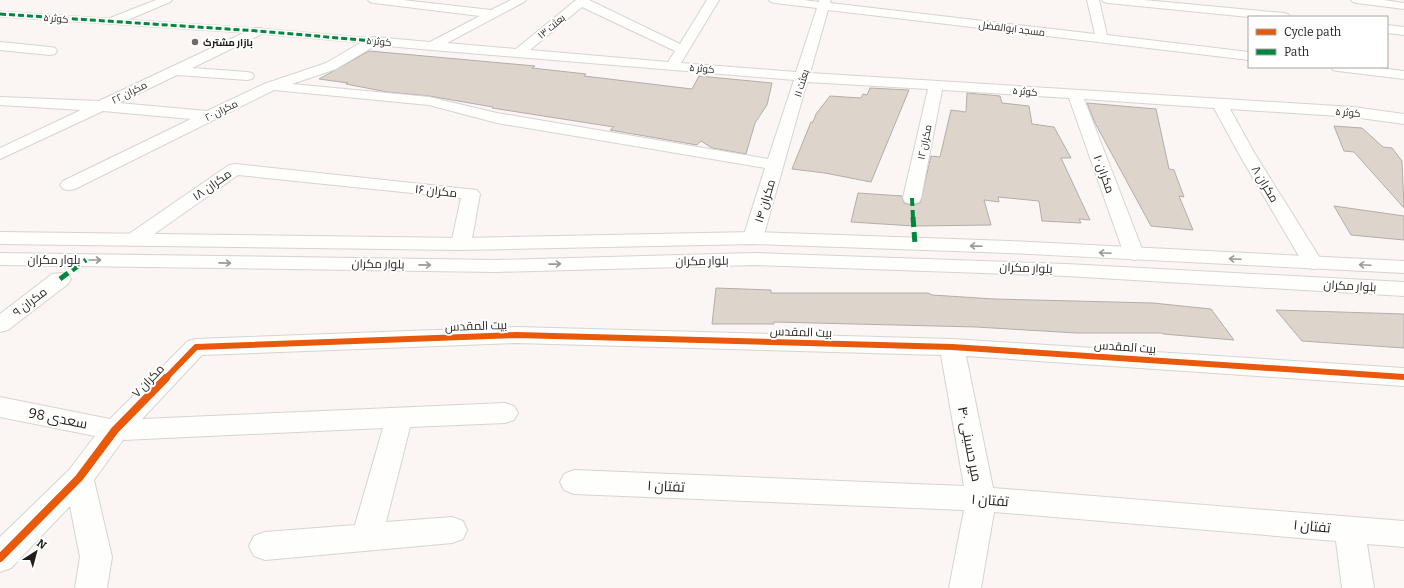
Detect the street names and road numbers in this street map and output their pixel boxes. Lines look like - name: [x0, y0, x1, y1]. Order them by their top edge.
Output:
- street label: کوثر ۵: [43, 12, 69, 26]
- street label: بعثت ۱۳: [536, 12, 568, 42]
- street label: مسجد ابوالفضل: [978, 19, 1046, 39]
- street label: کوثر ۵: [366, 35, 392, 49]
- street label: کوثر ۵: [689, 62, 715, 76]
- street label: بعثت ۱۱: [792, 68, 812, 99]
- street label: مکران ۲۲: [110, 79, 149, 107]
- street label: کوثر ۵: [1012, 85, 1038, 99]
- street label: مکران ۲۰: [203, 98, 240, 124]
- street label: کوثر ۵: [1335, 106, 1361, 120]
- street label: مکران ۱۲: [915, 123, 935, 161]
- street label: مکران ۱۰: [1091, 153, 1117, 195]
- street label: مکران ۸: [1249, 163, 1281, 205]
- street label: مکران ۱۸: [190, 167, 234, 203]
- street label: مکران ۱۴: [752, 178, 778, 224]
- street label: مکران ۱۶: [414, 182, 458, 200]
- street label: بلوار مکران: [27, 253, 81, 267]
- street label: بلوار مکران: [675, 254, 729, 268]
- street label: بلوار مکران: [351, 257, 405, 271]
- street label: بلوار مکران: [999, 260, 1053, 276]
- street label: بلوار مکران: [1323, 278, 1377, 294]
- street label: مکران ۹: [10, 285, 50, 319]
- street label: بیت المقدس: [445, 318, 507, 334]
- street label: بیت المقدس: [770, 324, 832, 340]
- street label: بیت المقدس: [1093, 338, 1157, 356]
- street label: مکران ۷: [129, 362, 167, 400]
- street label: سعدی 98: [27, 404, 89, 433]
- street label: میر حسینی ۴۰: [954, 405, 985, 483]
- street label: تفتان ۱: [647, 477, 685, 496]
- street label: تفتان ۱: [971, 491, 1009, 510]
- street label: تفتان ۱: [1293, 516, 1332, 537]

